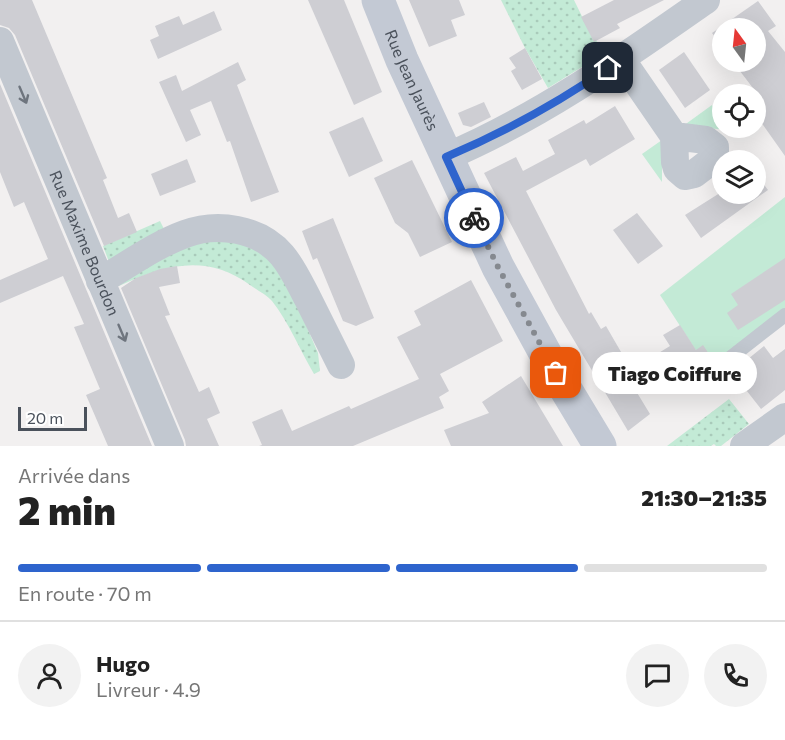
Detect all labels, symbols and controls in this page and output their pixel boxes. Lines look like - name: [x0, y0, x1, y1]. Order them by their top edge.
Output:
- north arrow: [712, 18, 766, 72]
- map controls: [712, 18, 766, 204]
- street label: Rue Jean Jaurès: [382, 27, 443, 133]
- pin: [582, 42, 633, 93]
- icon: home: [591, 51, 624, 84]
- button: locate: [712, 84, 766, 138]
- one-way arrow: [18, 86, 29, 104]
- button: layers: [712, 150, 766, 204]
- street label: Rue Maxime Bourdon: [46, 167, 124, 318]
- courier: [444, 188, 504, 248]
- icon: bike: [458, 202, 491, 235]
- one-way arrow: [117, 323, 128, 342]
- pin: [530, 347, 581, 398]
- callout: Tiago Coiffure: [592, 352, 757, 394]
- icon: bag: [539, 356, 572, 389]
- text: Tiago Coiffure: [608, 361, 741, 385]
- scale bar: [18, 404, 87, 432]
- text: 20 m: [27, 408, 63, 427]
- text: Arrivée dans: [18, 463, 130, 487]
- text: 21:30–21:35: [641, 484, 767, 511]
- text: 2 min: [18, 485, 116, 533]
- text: En route · 70 m: [18, 581, 152, 605]
- button: person: [18, 644, 81, 707]
- button: chat: [626, 644, 689, 707]
- button: phone: [704, 644, 767, 707]
- text: Hugo: [96, 650, 150, 677]
- text: Livreur · 4.9: [96, 677, 201, 701]

